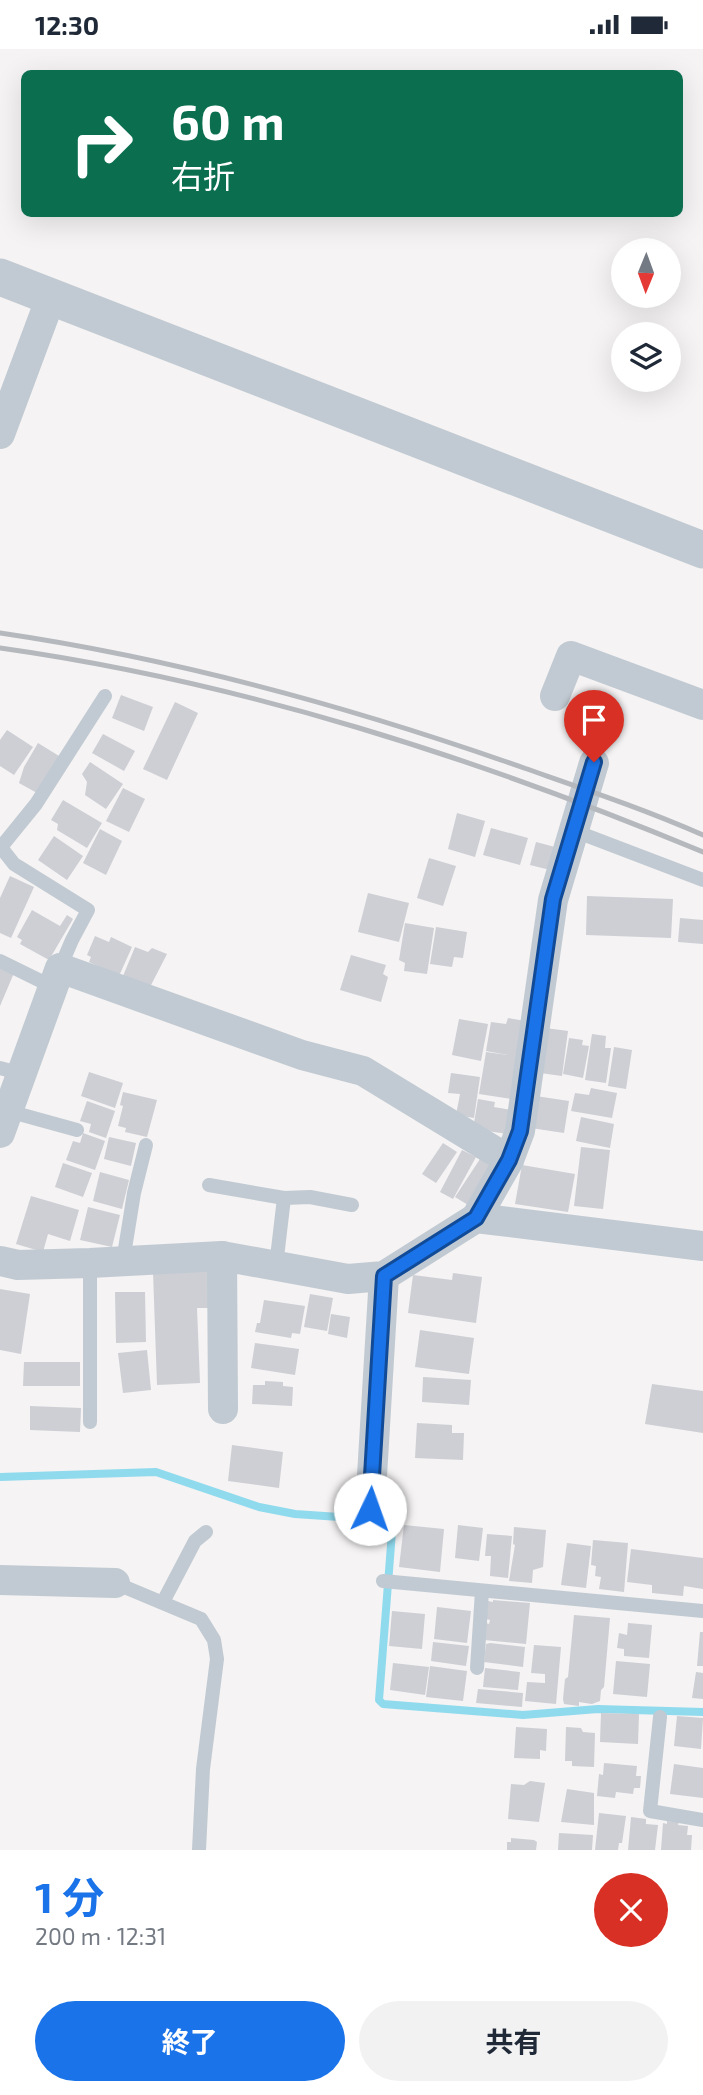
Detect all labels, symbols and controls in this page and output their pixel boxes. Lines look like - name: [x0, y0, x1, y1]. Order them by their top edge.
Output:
- text: 12:30: [35, 9, 99, 40]
- text: 60 m: [171, 91, 285, 150]
- icon: right: [56, 98, 147, 189]
- text: 右折: [171, 156, 235, 194]
- north arrow: [611, 238, 681, 308]
- map controls: [611, 238, 681, 392]
- button: layers: [611, 322, 681, 392]
- pin: [564, 690, 624, 762]
- icon: arrive: [575, 701, 613, 739]
- position arrow: [333, 1472, 407, 1546]
- text: 1 分: [35, 1871, 104, 1921]
- button: close: [594, 1873, 668, 1947]
- text: 200 m · 12:31: [35, 1922, 166, 1950]
- button: 終了: [35, 2001, 345, 2081]
- button: 共有: [359, 2001, 668, 2081]

